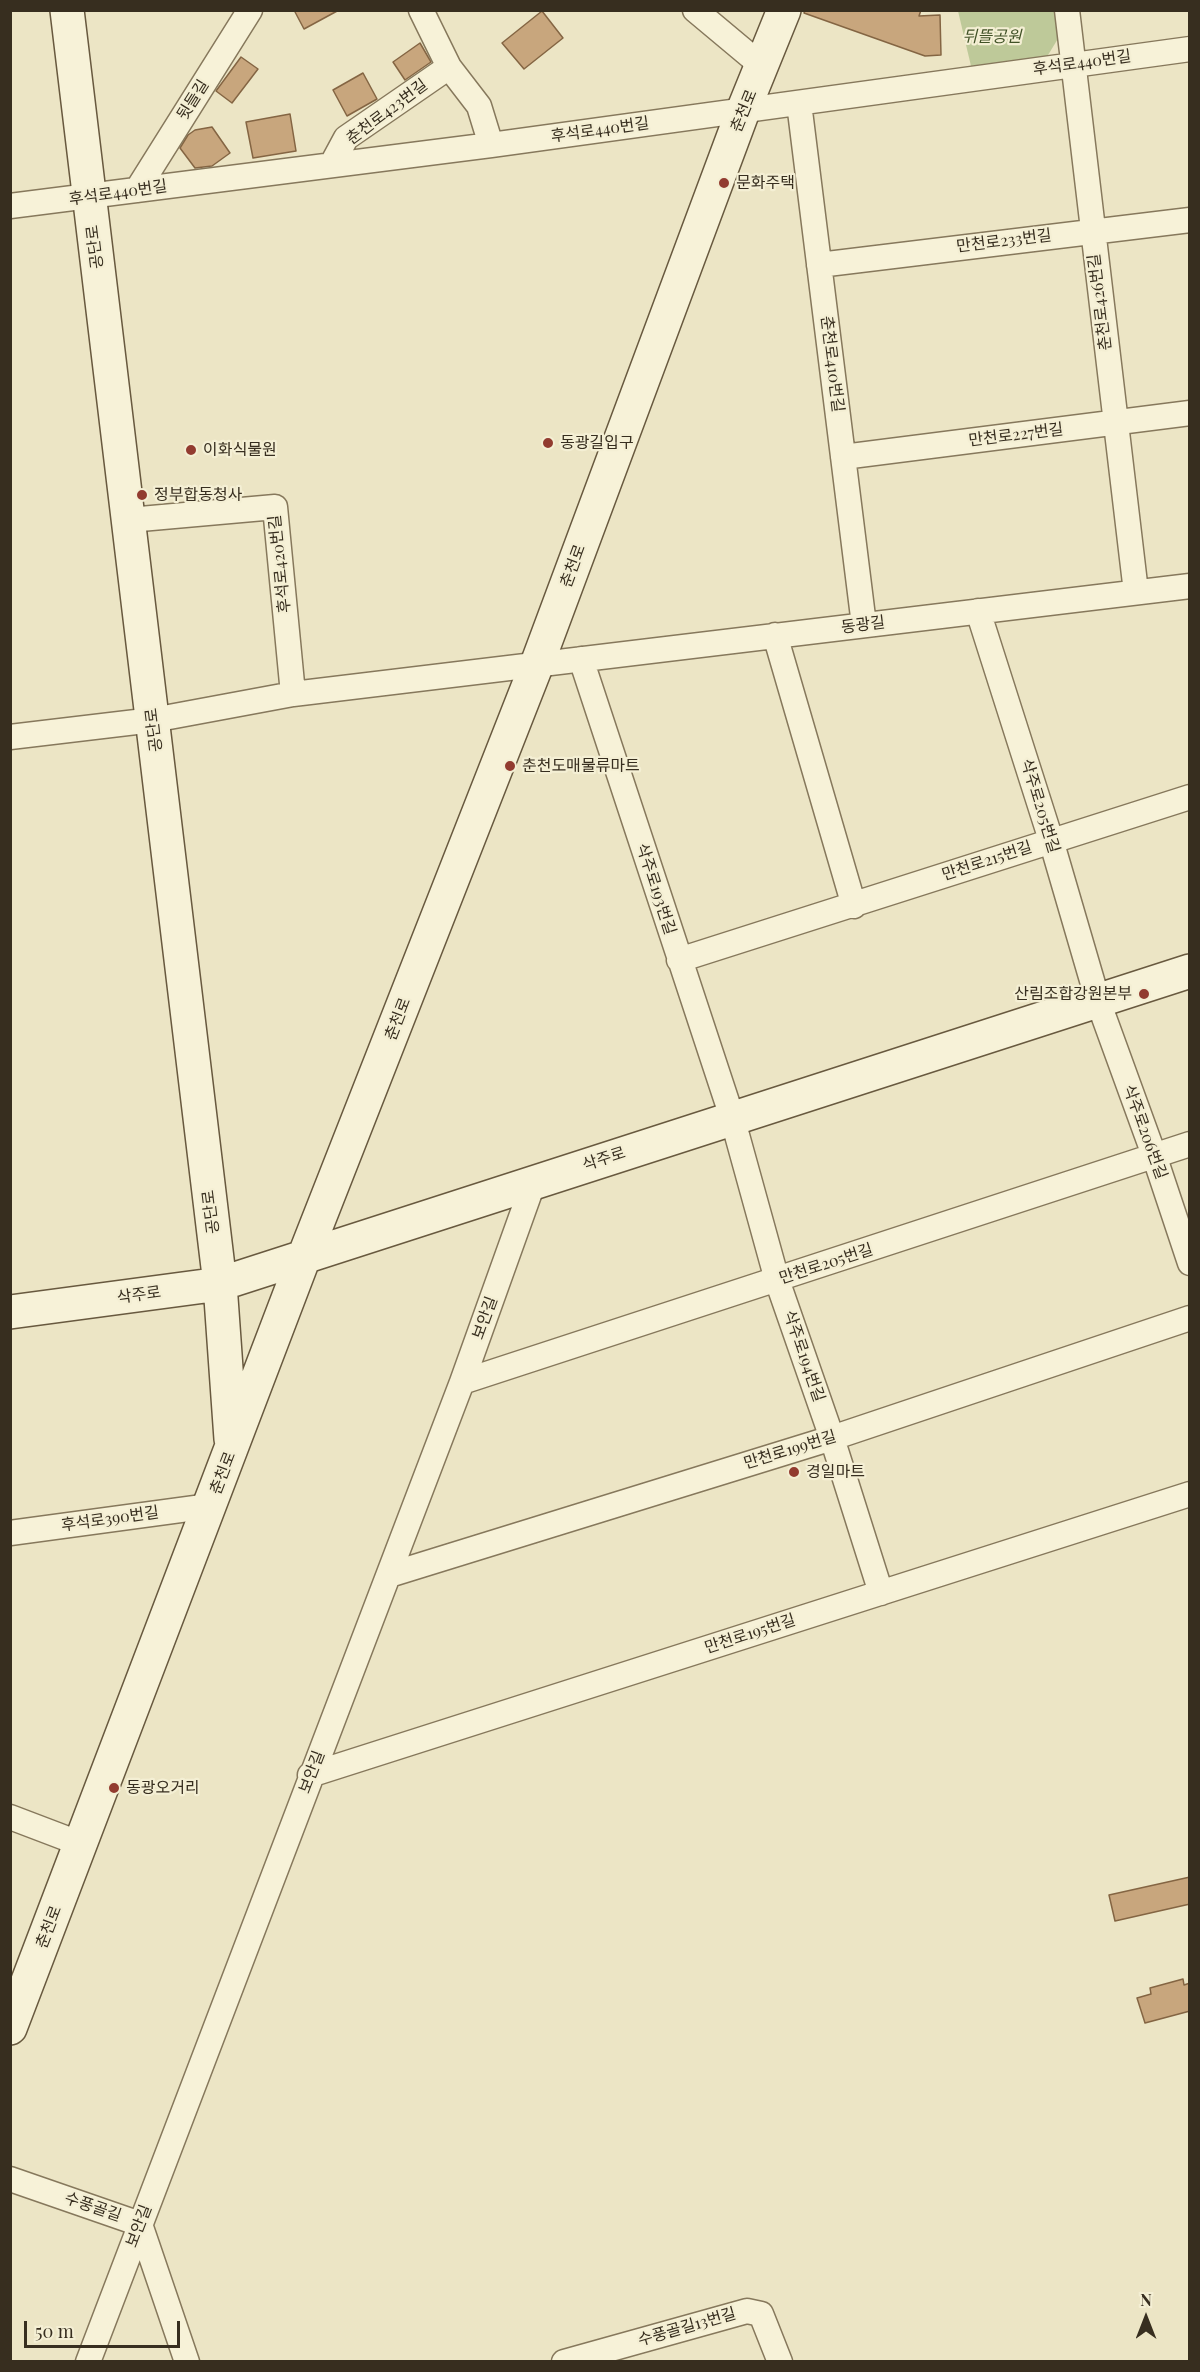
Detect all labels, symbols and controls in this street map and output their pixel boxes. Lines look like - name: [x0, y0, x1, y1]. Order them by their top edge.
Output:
- park label: 뒤뜰공원: [963, 27, 1021, 47]
- street label: 후석로440번길: [1032, 47, 1132, 79]
- street label: 춘천로423번길: [343, 75, 431, 149]
- street label: 뒷들길: [173, 76, 213, 124]
- street label: 춘천로: [727, 87, 761, 135]
- street label: 후석로440번길: [550, 114, 650, 146]
- place label: 문화주택: [736, 173, 795, 193]
- marker: 문화주택: [717, 176, 731, 190]
- street label: 후석로440번길: [68, 177, 168, 209]
- street label: 공단로: [83, 224, 107, 270]
- street label: 만천로233번길: [955, 226, 1053, 256]
- street label: 춘천로426번길: [1085, 252, 1115, 352]
- street label: 춘천로410번길: [817, 315, 847, 413]
- street label: 만천로227번길: [967, 420, 1065, 450]
- place label: 동광길입구: [560, 433, 634, 453]
- marker: 동광길입구: [541, 436, 555, 450]
- place label: 이화식물원: [203, 440, 277, 460]
- marker: 이화식물원: [184, 443, 198, 457]
- place label: 정부합동청사: [154, 485, 242, 505]
- marker: 정부합동청사: [135, 488, 149, 502]
- street label: 후석로420번길: [265, 514, 295, 614]
- street label: 춘천로: [556, 542, 590, 590]
- street label: 동광길: [840, 613, 886, 637]
- street label: 공단로: [142, 707, 166, 753]
- place label: 춘천도매물류마트: [522, 756, 640, 776]
- street label: 삭주로205번길: [1017, 757, 1063, 855]
- marker: 춘천도매물류마트: [503, 759, 517, 773]
- street label: 만천로215번길: [940, 837, 1034, 885]
- street label: 삭주로193번길: [632, 841, 680, 937]
- place label: 산림조합강원본부: [1014, 984, 1132, 1004]
- marker: 산림조합강원본부: [1137, 987, 1151, 1001]
- street label: 춘천로: [381, 995, 415, 1043]
- street label: 삭주로206번길: [1119, 1082, 1171, 1182]
- street label: 삭주로: [580, 1143, 628, 1175]
- street label: 공단로: [199, 1189, 223, 1235]
- street label: 만천로205번길: [777, 1240, 875, 1288]
- street label: 삭주로: [116, 1282, 162, 1308]
- street label: 보안길: [468, 1294, 502, 1342]
- street label: 삭주로194번길: [779, 1308, 829, 1404]
- street label: 만천로199번길: [741, 1427, 839, 1473]
- street label: 춘천로: [206, 1449, 240, 1497]
- place label: 경일마트: [806, 1462, 865, 1482]
- marker: 경일마트: [787, 1465, 801, 1479]
- street label: 후석로390번길: [60, 1503, 160, 1535]
- street label: 만천로195번길: [702, 1610, 798, 1658]
- street label: 보안길: [295, 1748, 329, 1796]
- place label: 동광오거리: [126, 1778, 200, 1798]
- marker: 동광오거리: [107, 1781, 121, 1795]
- street label: 춘천로: [32, 1903, 66, 1951]
- street label: 수풍골길: [62, 2188, 124, 2226]
- street label: 보안길: [122, 2202, 156, 2250]
- north arrow: [1116, 2288, 1176, 2348]
- text: N: [1140, 2289, 1152, 2310]
- street label: 수풍골길13번길: [636, 2304, 738, 2350]
- scale bar: [27, 2309, 183, 2347]
- text: 50 m: [35, 2319, 74, 2343]

